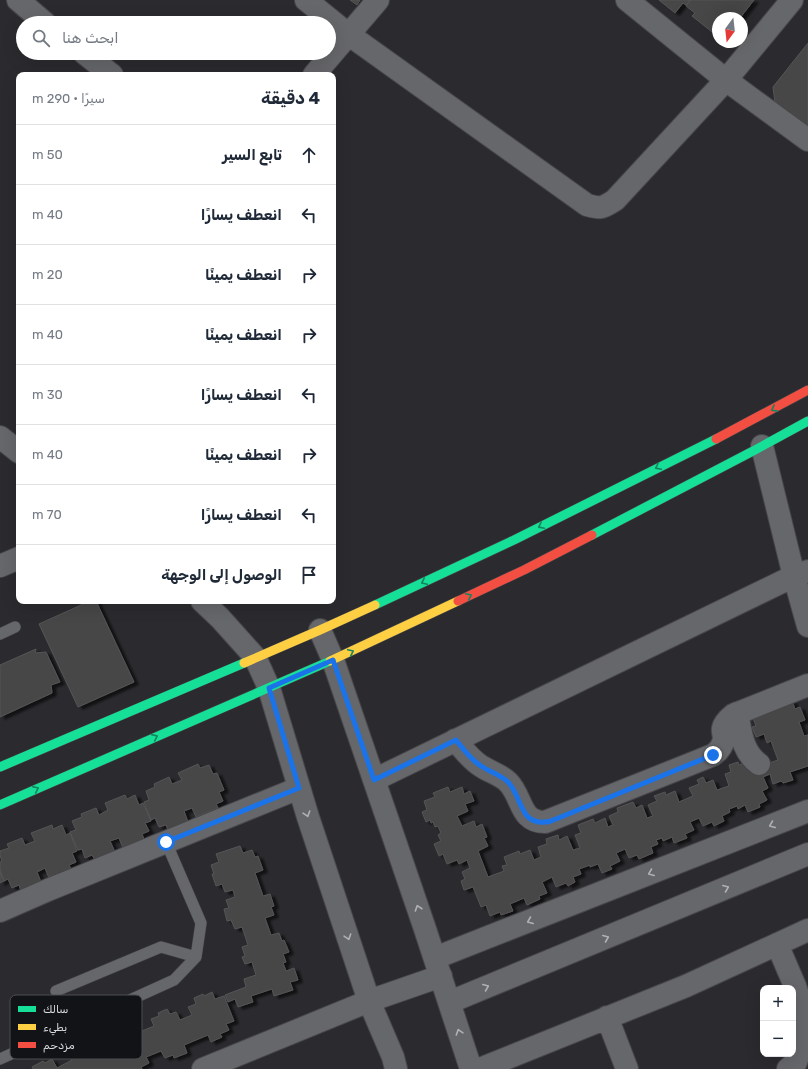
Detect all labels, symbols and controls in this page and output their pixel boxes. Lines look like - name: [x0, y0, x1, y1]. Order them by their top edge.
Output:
- north arrow: [712, 12, 748, 48]
- search box: [16, 16, 336, 60]
- icon: search: [30, 27, 52, 49]
- text: ابحث هنا: [62, 29, 119, 47]
- text: 4 دقيقة: [261, 88, 320, 108]
- text: سيرًا · 290 m: [32, 91, 105, 106]
- icon: ahead: [298, 144, 320, 166]
- text: تابع السير: [222, 146, 282, 164]
- text: 50 m: [32, 147, 63, 162]
- icon: left: [298, 204, 320, 226]
- text: انعطف يسارًا: [201, 206, 282, 224]
- text: 40 m: [32, 207, 63, 222]
- icon: right: [298, 264, 320, 286]
- text: انعطف يمينًا: [205, 266, 282, 284]
- text: 20 m: [32, 267, 63, 282]
- icon: right: [298, 324, 320, 346]
- text: انعطف يمينًا: [205, 326, 282, 344]
- text: 40 m: [32, 327, 63, 342]
- icon: left: [298, 384, 320, 406]
- text: انعطف يسارًا: [201, 386, 282, 404]
- text: 30 m: [32, 387, 63, 402]
- one-way arrow: [770, 404, 778, 411]
- icon: right: [298, 444, 320, 466]
- text: انعطف يمينًا: [205, 446, 282, 464]
- text: 40 m: [32, 447, 63, 462]
- one-way arrow: [654, 463, 662, 470]
- icon: left: [298, 504, 320, 526]
- text: انعطف يسارًا: [201, 506, 282, 524]
- text: 70 m: [32, 507, 62, 522]
- one-way arrow: [538, 521, 546, 529]
- icon: arrive: [298, 564, 320, 586]
- text: الوصول إلى الوجهة: [161, 566, 282, 584]
- one-way arrow: [421, 577, 428, 585]
- one-way arrow: [464, 593, 472, 601]
- one-way arrow: [347, 649, 354, 657]
- one-way arrow: [151, 734, 158, 742]
- route end: [704, 746, 722, 764]
- one-way arrow: [31, 786, 39, 794]
- one-way arrow: [302, 810, 311, 817]
- one-way arrow: [768, 820, 776, 828]
- route start: [157, 833, 175, 851]
- one-way arrow: [647, 868, 654, 876]
- one-way arrow: [722, 885, 729, 893]
- one-way arrow: [415, 905, 423, 912]
- one-way arrow: [526, 916, 533, 924]
- one-way arrow: [343, 934, 352, 941]
- one-way arrow: [601, 935, 609, 943]
- one-way arrow: [482, 984, 489, 992]
- map controls: [760, 985, 796, 1057]
- button: +: [760, 985, 796, 1021]
- legend: [10, 995, 142, 1059]
- text: سالك: [43, 1003, 68, 1016]
- text: بطيء: [43, 1021, 67, 1036]
- button: −: [760, 1021, 796, 1057]
- one-way arrow: [455, 1028, 464, 1035]
- text: مزدحم: [43, 1039, 75, 1053]

